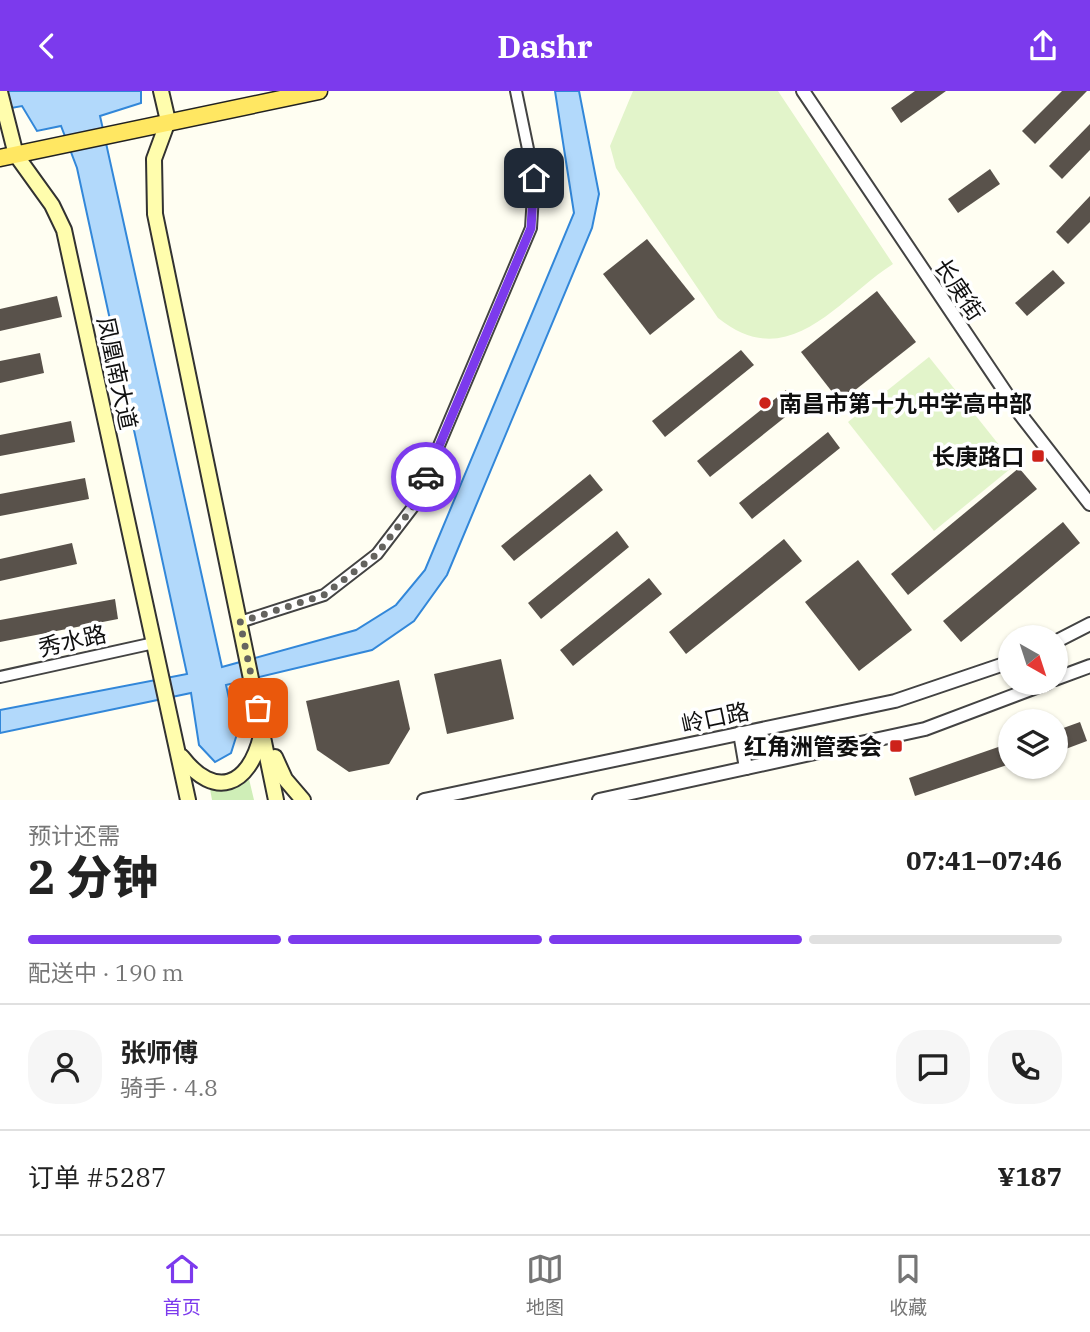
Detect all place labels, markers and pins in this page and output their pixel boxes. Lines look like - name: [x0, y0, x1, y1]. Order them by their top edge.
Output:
- pin: [504, 148, 564, 208]
- place label: 南昌市第十九中学高中部: [779, 388, 1032, 418]
- marker: 南昌市第十九中学高中部: [757, 395, 773, 411]
- place label: 长庚路口: [932, 441, 1024, 471]
- marker: 长庚路口: [1030, 448, 1046, 464]
- pin: [228, 678, 288, 738]
- place label: 红角洲管委会: [744, 731, 882, 761]
- marker: 红角洲管委会: [888, 738, 904, 754]

